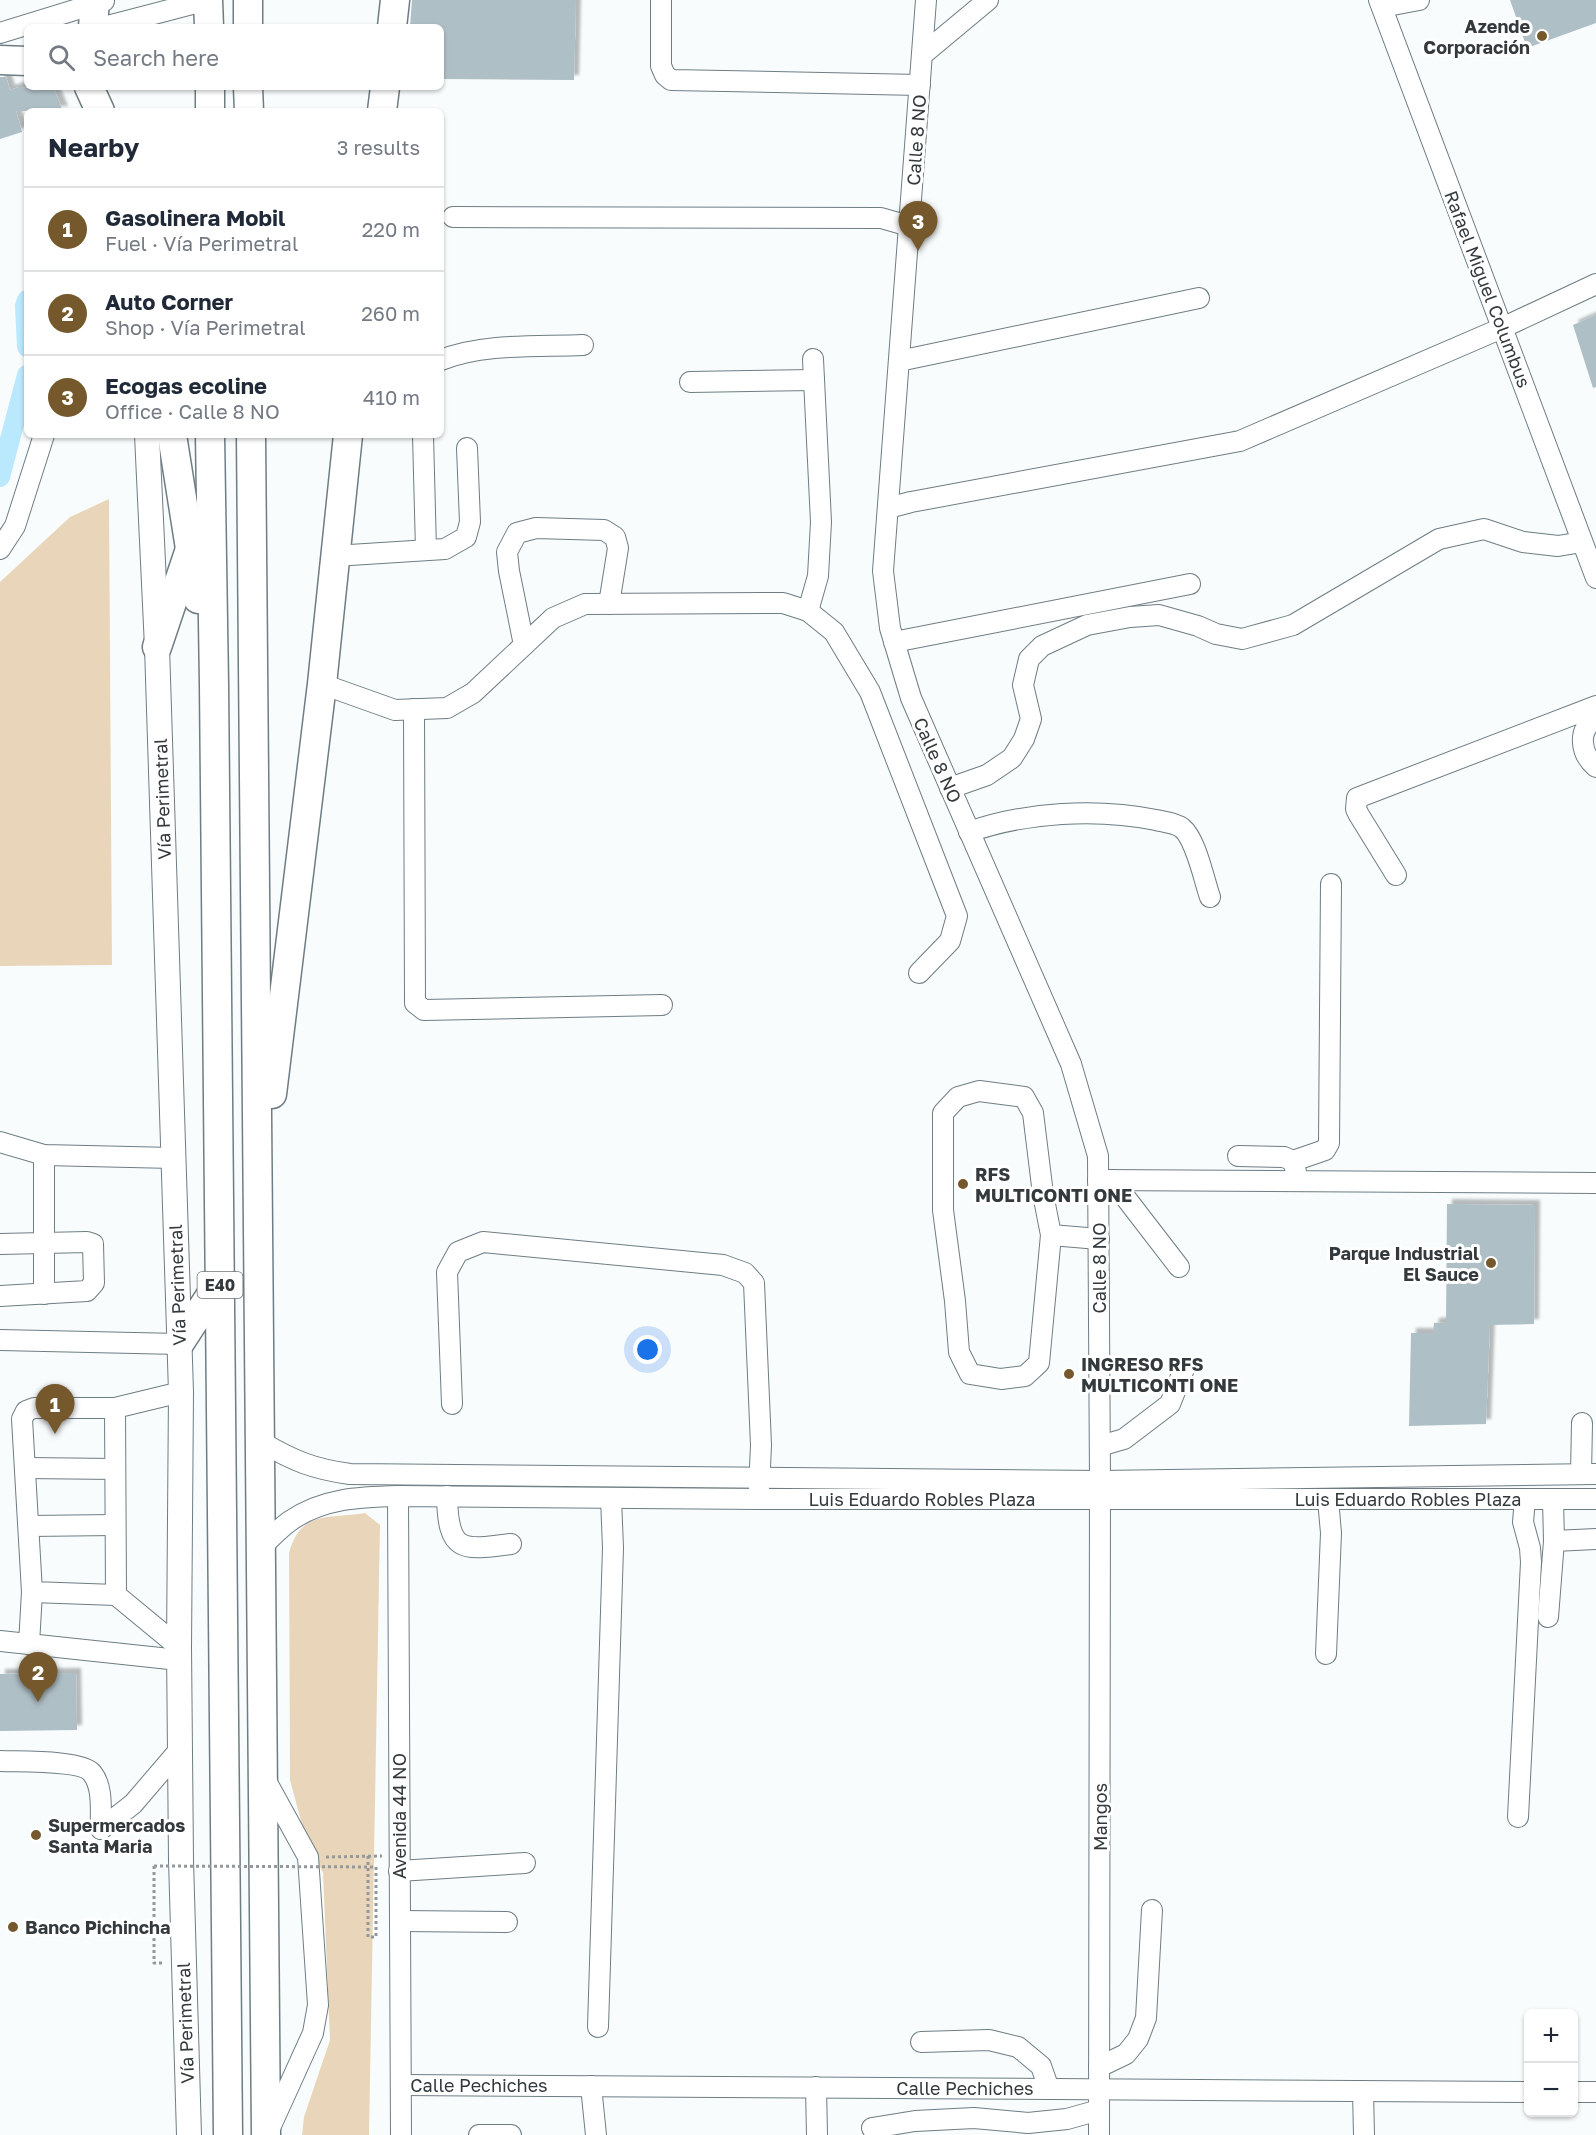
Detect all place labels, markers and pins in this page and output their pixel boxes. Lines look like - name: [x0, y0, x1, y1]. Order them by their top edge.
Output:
- place label: Azende Corporación: [1423, 15, 1530, 58]
- marker: Azende Corporación: [1535, 29, 1549, 43]
- pin: 3: [898, 202, 938, 251]
- place label: RFS MULTICONTI ONE: [975, 1163, 1132, 1206]
- marker: RFS MULTICONTI ONE: [956, 1177, 970, 1191]
- place label: Parque Industrial El Sauce: [1329, 1242, 1479, 1285]
- marker: Parque Industrial El Sauce: [1484, 1256, 1498, 1270]
- place label: INGRESO RFS MULTICONTI ONE: [1081, 1353, 1238, 1396]
- marker: INGRESO RFS MULTICONTI ONE: [1062, 1367, 1076, 1381]
- pin: 1: [36, 1384, 74, 1434]
- pin: 2: [18, 1652, 57, 1702]
- place label: Supermercados Santa Maria: [48, 1814, 185, 1857]
- marker: Supermercados Santa Maria: [29, 1828, 43, 1842]
- place label: Banco Pichincha: [25, 1916, 170, 1938]
- marker: Banco Pichincha: [6, 1920, 20, 1934]

